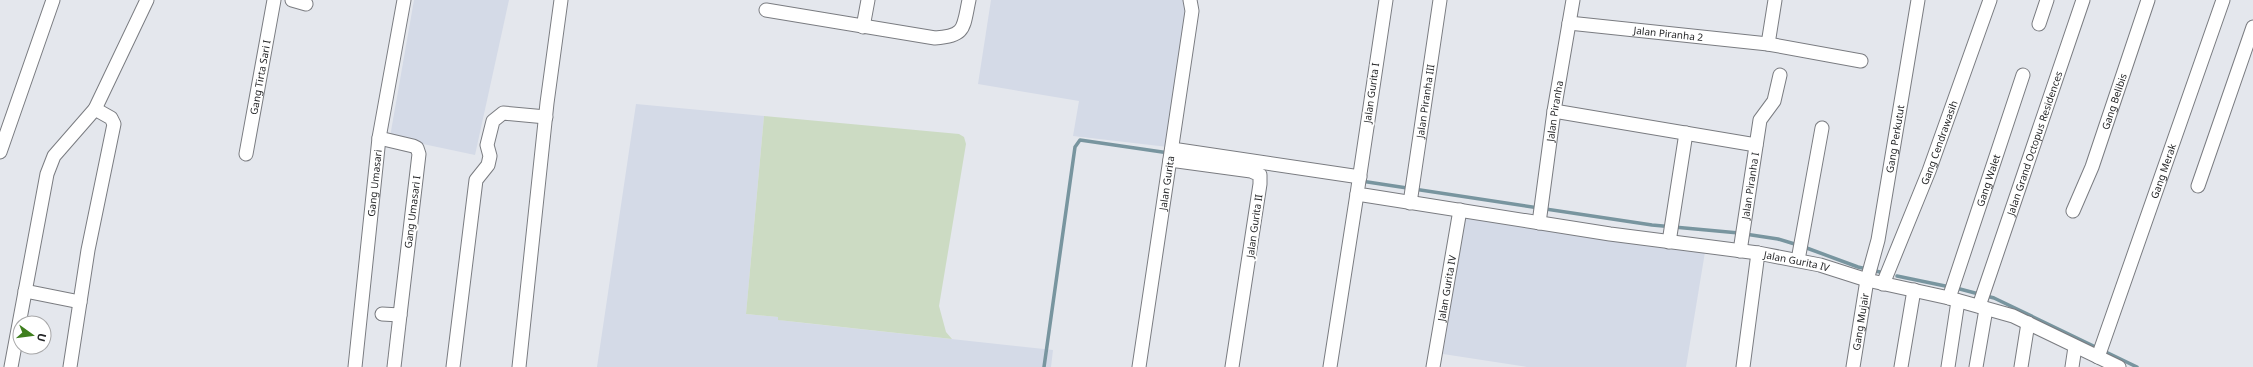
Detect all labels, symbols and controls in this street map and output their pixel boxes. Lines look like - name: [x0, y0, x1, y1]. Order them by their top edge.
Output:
- street label: Jalan Piranha 2: [1632, 23, 1704, 44]
- street label: Gang Tirta Sari I: [246, 39, 274, 116]
- street label: Jalan Gurita I: [1360, 62, 1382, 125]
- street label: Jalan Piranha III: [1413, 63, 1437, 140]
- street label: Jalan Grand Octopus Residences: [2003, 69, 2065, 218]
- street label: Gang Belibis: [2098, 71, 2130, 132]
- street label: Jalan Piranha: [1543, 79, 1566, 143]
- street label: Gang Cendrawasih: [1917, 99, 1961, 187]
- street label: Gang Perkutut: [1882, 104, 1907, 174]
- street label: Gang Merak: [2147, 141, 2179, 201]
- street label: Gang Umasari: [364, 149, 385, 217]
- street label: Jalan Piranha I: [1738, 151, 1762, 221]
- street label: Gang Walet: [1973, 152, 2003, 208]
- street label: Jalan Gurita: [1155, 155, 1177, 212]
- street label: Gang Umasari I: [401, 175, 423, 249]
- street label: Jalan Gurita II: [1242, 193, 1265, 260]
- street label: Jalan Gurita IV: [1762, 247, 1831, 275]
- street label: Jalan Gurita IV: [1434, 254, 1459, 323]
- street label: Gang Mujair: [1849, 292, 1872, 351]
- north arrow: [12, 315, 52, 355]
- text: U: [34, 332, 50, 343]

